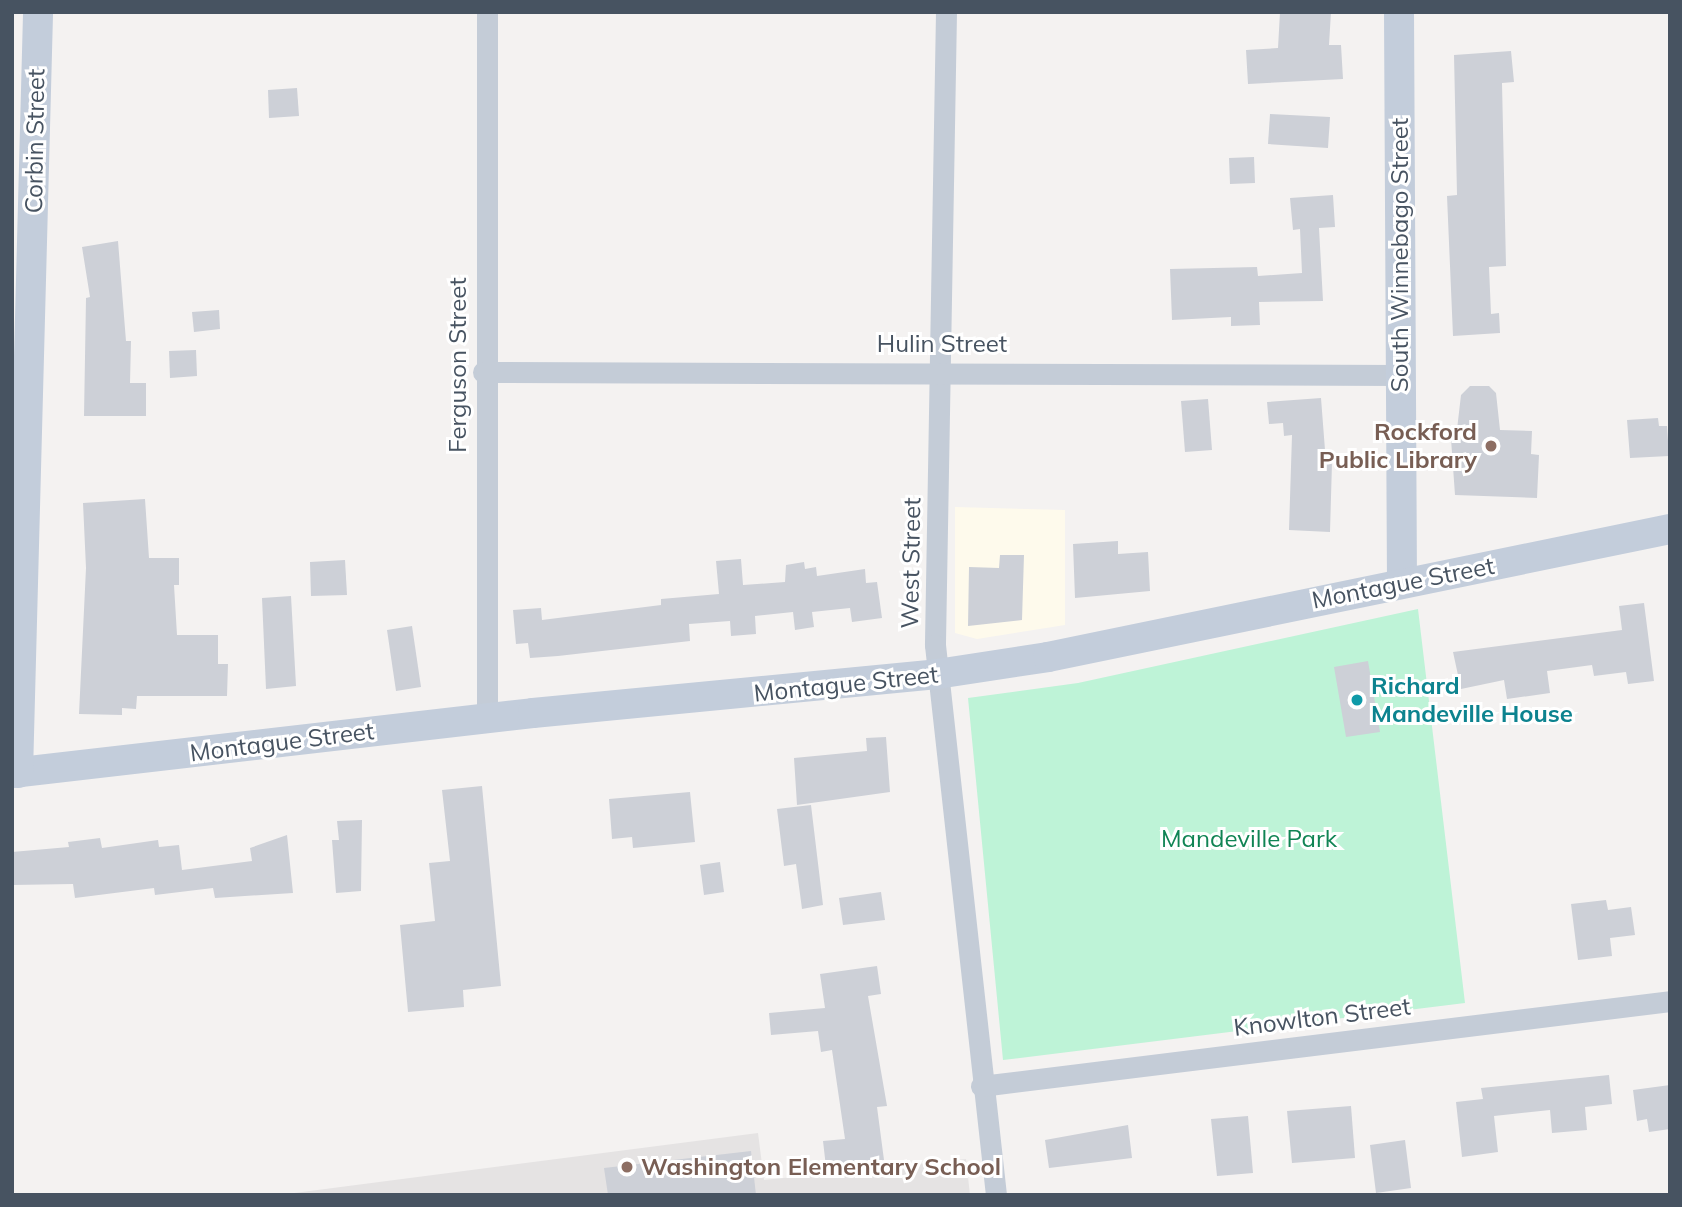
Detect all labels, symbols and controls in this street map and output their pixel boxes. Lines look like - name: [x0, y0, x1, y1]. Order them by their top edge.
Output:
- street label: Corbin Street: [19, 68, 51, 214]
- street label: South Winnebago Street: [1386, 118, 1414, 392]
- street label: Ferguson Street: [444, 277, 472, 453]
- street label: Hulin Street: [877, 330, 1007, 358]
- place label: Rockford Public Library: [1319, 418, 1477, 474]
- marker: Rockford Public Library: [1483, 438, 1499, 454]
- street label: West Street: [895, 497, 927, 629]
- street label: Montague Street: [1309, 551, 1497, 615]
- street label: Montague Street: [752, 660, 940, 708]
- place label: Richard Mandeville House: [1371, 672, 1573, 728]
- marker: Richard Mandeville House: [1349, 692, 1365, 708]
- street label: Montague Street: [188, 716, 376, 768]
- park label: Mandeville Park: [1161, 825, 1337, 853]
- street label: Knowlton Street: [1232, 992, 1412, 1042]
- place label: Washington Elementary School: [641, 1153, 1001, 1181]
- marker: Washington Elementary School: [619, 1159, 635, 1175]

